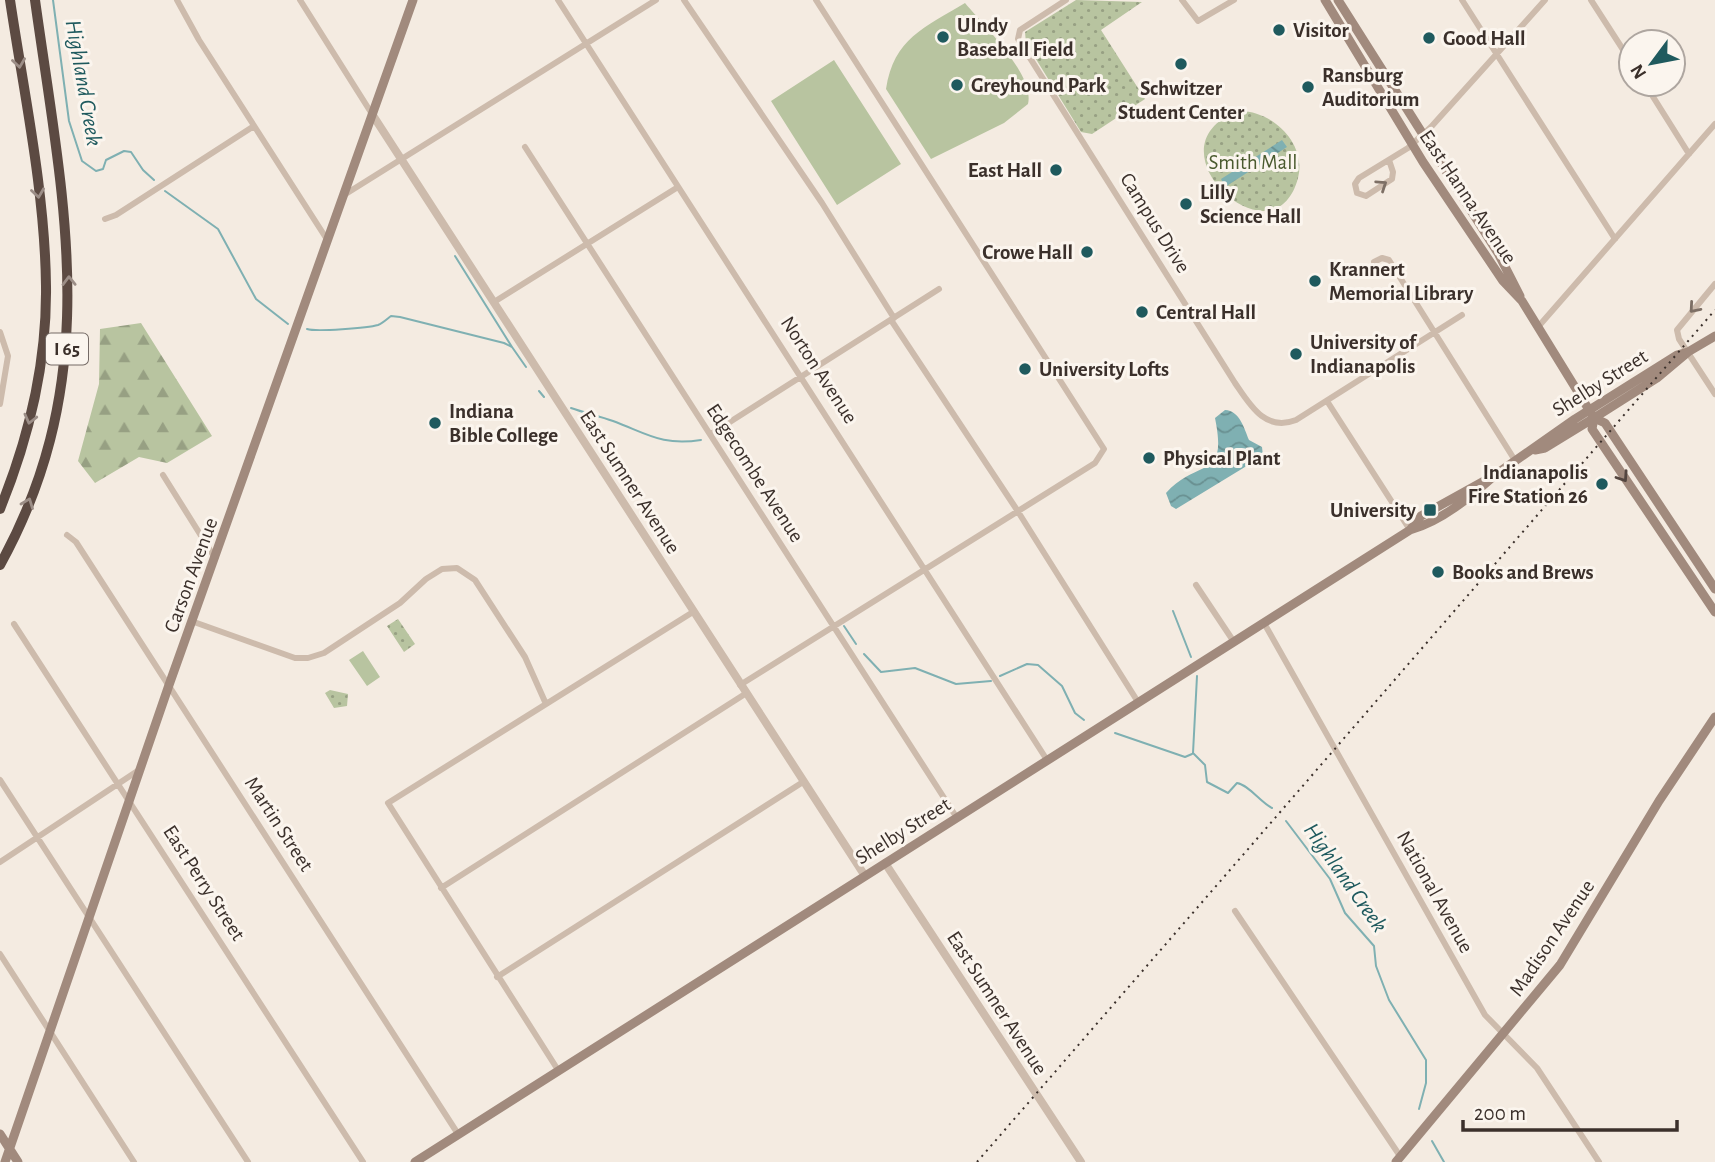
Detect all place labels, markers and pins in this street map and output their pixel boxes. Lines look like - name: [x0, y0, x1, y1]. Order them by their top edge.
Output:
- place label: UIndy Baseball Field: [957, 15, 1074, 60]
- place label: Visitor: [1293, 20, 1350, 41]
- marker: Visitor: [1271, 22, 1287, 38]
- place label: Good Hall: [1443, 28, 1526, 49]
- marker: UIndy Baseball Field: [935, 29, 951, 45]
- marker: Good Hall: [1421, 30, 1437, 46]
- marker: Schwitzer Student Center: [1173, 56, 1189, 72]
- place label: Ransburg Auditorium: [1322, 65, 1419, 110]
- place label: Greyhound Park: [971, 75, 1107, 96]
- marker: Greyhound Park: [949, 77, 965, 93]
- place label: Schwitzer Student Center: [1118, 78, 1245, 123]
- marker: Ransburg Auditorium: [1300, 79, 1316, 95]
- place label: East Hall: [968, 160, 1042, 181]
- marker: East Hall: [1048, 162, 1064, 178]
- place label: Lilly Science Hall: [1200, 182, 1301, 227]
- marker: Lilly Science Hall: [1178, 196, 1194, 212]
- place label: Crowe Hall: [982, 242, 1073, 263]
- marker: Crowe Hall: [1079, 244, 1095, 260]
- place label: Krannert Memorial Library: [1329, 259, 1474, 304]
- marker: Krannert Memorial Library: [1307, 273, 1323, 289]
- place label: Central Hall: [1156, 302, 1256, 323]
- marker: Central Hall: [1134, 304, 1150, 320]
- place label: University of Indianapolis: [1310, 332, 1418, 377]
- marker: University of Indianapolis: [1288, 346, 1304, 362]
- place label: University Lofts: [1039, 359, 1169, 380]
- marker: University Lofts: [1017, 361, 1033, 377]
- place label: Indiana Bible College: [449, 401, 558, 446]
- marker: Indiana Bible College: [427, 415, 443, 431]
- place label: Physical Plant: [1163, 448, 1280, 469]
- marker: Physical Plant: [1141, 450, 1157, 466]
- place label: Indianapolis Fire Station 26: [1468, 462, 1588, 507]
- marker: Indianapolis Fire Station 26: [1594, 476, 1610, 492]
- place label: University: [1330, 500, 1417, 521]
- marker: University: [1422, 502, 1438, 518]
- place label: Books and Brews: [1452, 562, 1594, 583]
- marker: Books and Brews: [1430, 564, 1446, 580]

